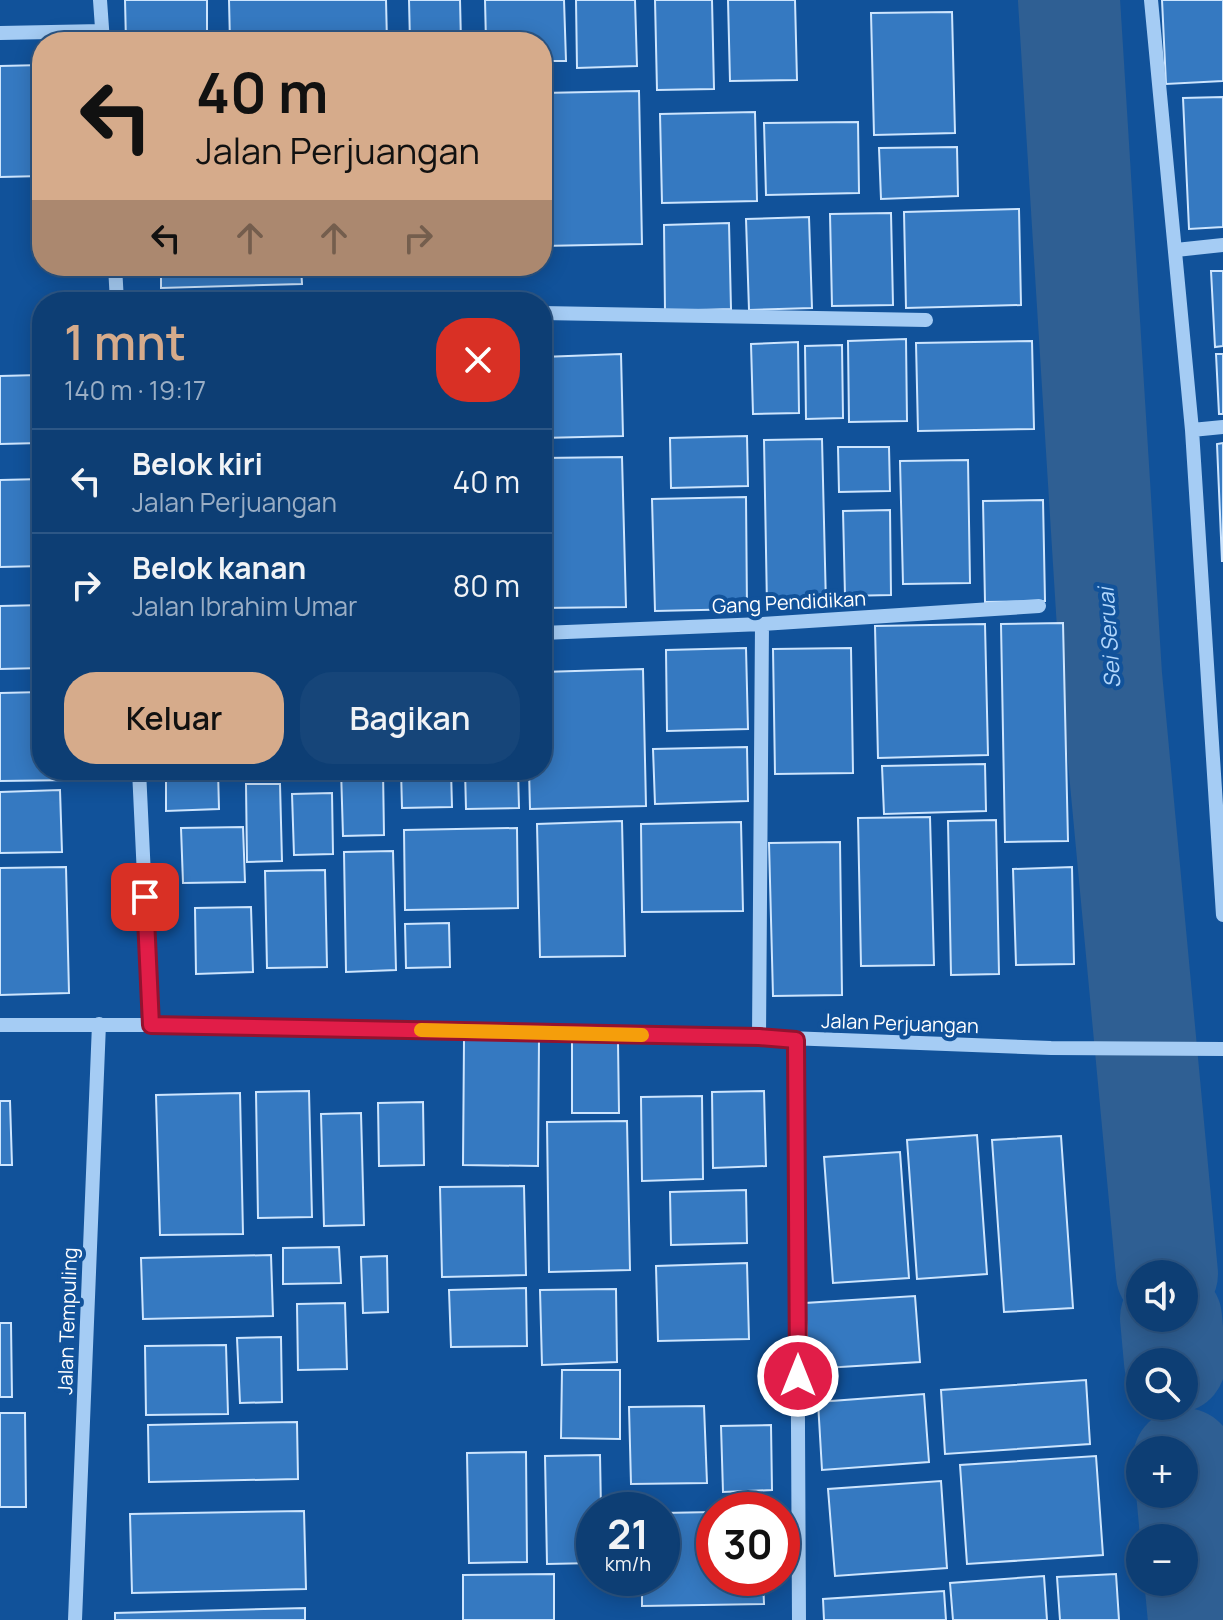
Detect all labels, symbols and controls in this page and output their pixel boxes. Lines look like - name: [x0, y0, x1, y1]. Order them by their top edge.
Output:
- text: 40 m: [196, 53, 328, 130]
- icon: left: [64, 64, 168, 168]
- text: Jalan Perjuangan: [196, 126, 480, 175]
- icon: left: [144, 216, 188, 260]
- icon: ahead: [228, 216, 272, 260]
- icon: ahead: [312, 216, 356, 260]
- icon: right: [396, 216, 440, 260]
- text: 1 mnt: [64, 309, 186, 374]
- button: close: [436, 318, 520, 402]
- text: 140 m · 19:17: [64, 372, 206, 408]
- text: Belok kiri: [132, 443, 263, 484]
- icon: left: [64, 459, 108, 503]
- text: 40 m: [453, 461, 520, 502]
- text: Jalan Perjuangan: [132, 484, 337, 520]
- text: Belok kanan: [132, 547, 306, 588]
- icon: right: [64, 563, 108, 607]
- text: 80 m: [453, 565, 520, 606]
- street label: Gang Pendidikan: [711, 584, 867, 620]
- water label: Sei Seruai: [1090, 584, 1127, 689]
- text: Jalan Ibrahim Umar: [132, 588, 357, 624]
- button: Keluar: [64, 672, 284, 764]
- button: Bagikan: [300, 672, 520, 764]
- pin: [111, 863, 179, 931]
- icon: arrive: [123, 875, 167, 919]
- street label: Jalan Perjuangan: [821, 1007, 979, 1039]
- street label: Jalan Tempuling: [51, 1247, 83, 1395]
- map controls: [1126, 1260, 1198, 1596]
- button: sound: [1126, 1260, 1198, 1332]
- position arrow: [756, 1334, 840, 1418]
- button: search: [1126, 1348, 1198, 1420]
- button: +: [1126, 1436, 1198, 1508]
- speed limit sign: 30: [696, 1492, 800, 1596]
- text: 21: [607, 1506, 649, 1561]
- button: −: [1126, 1524, 1198, 1596]
- text: km/h: [605, 1550, 651, 1577]

